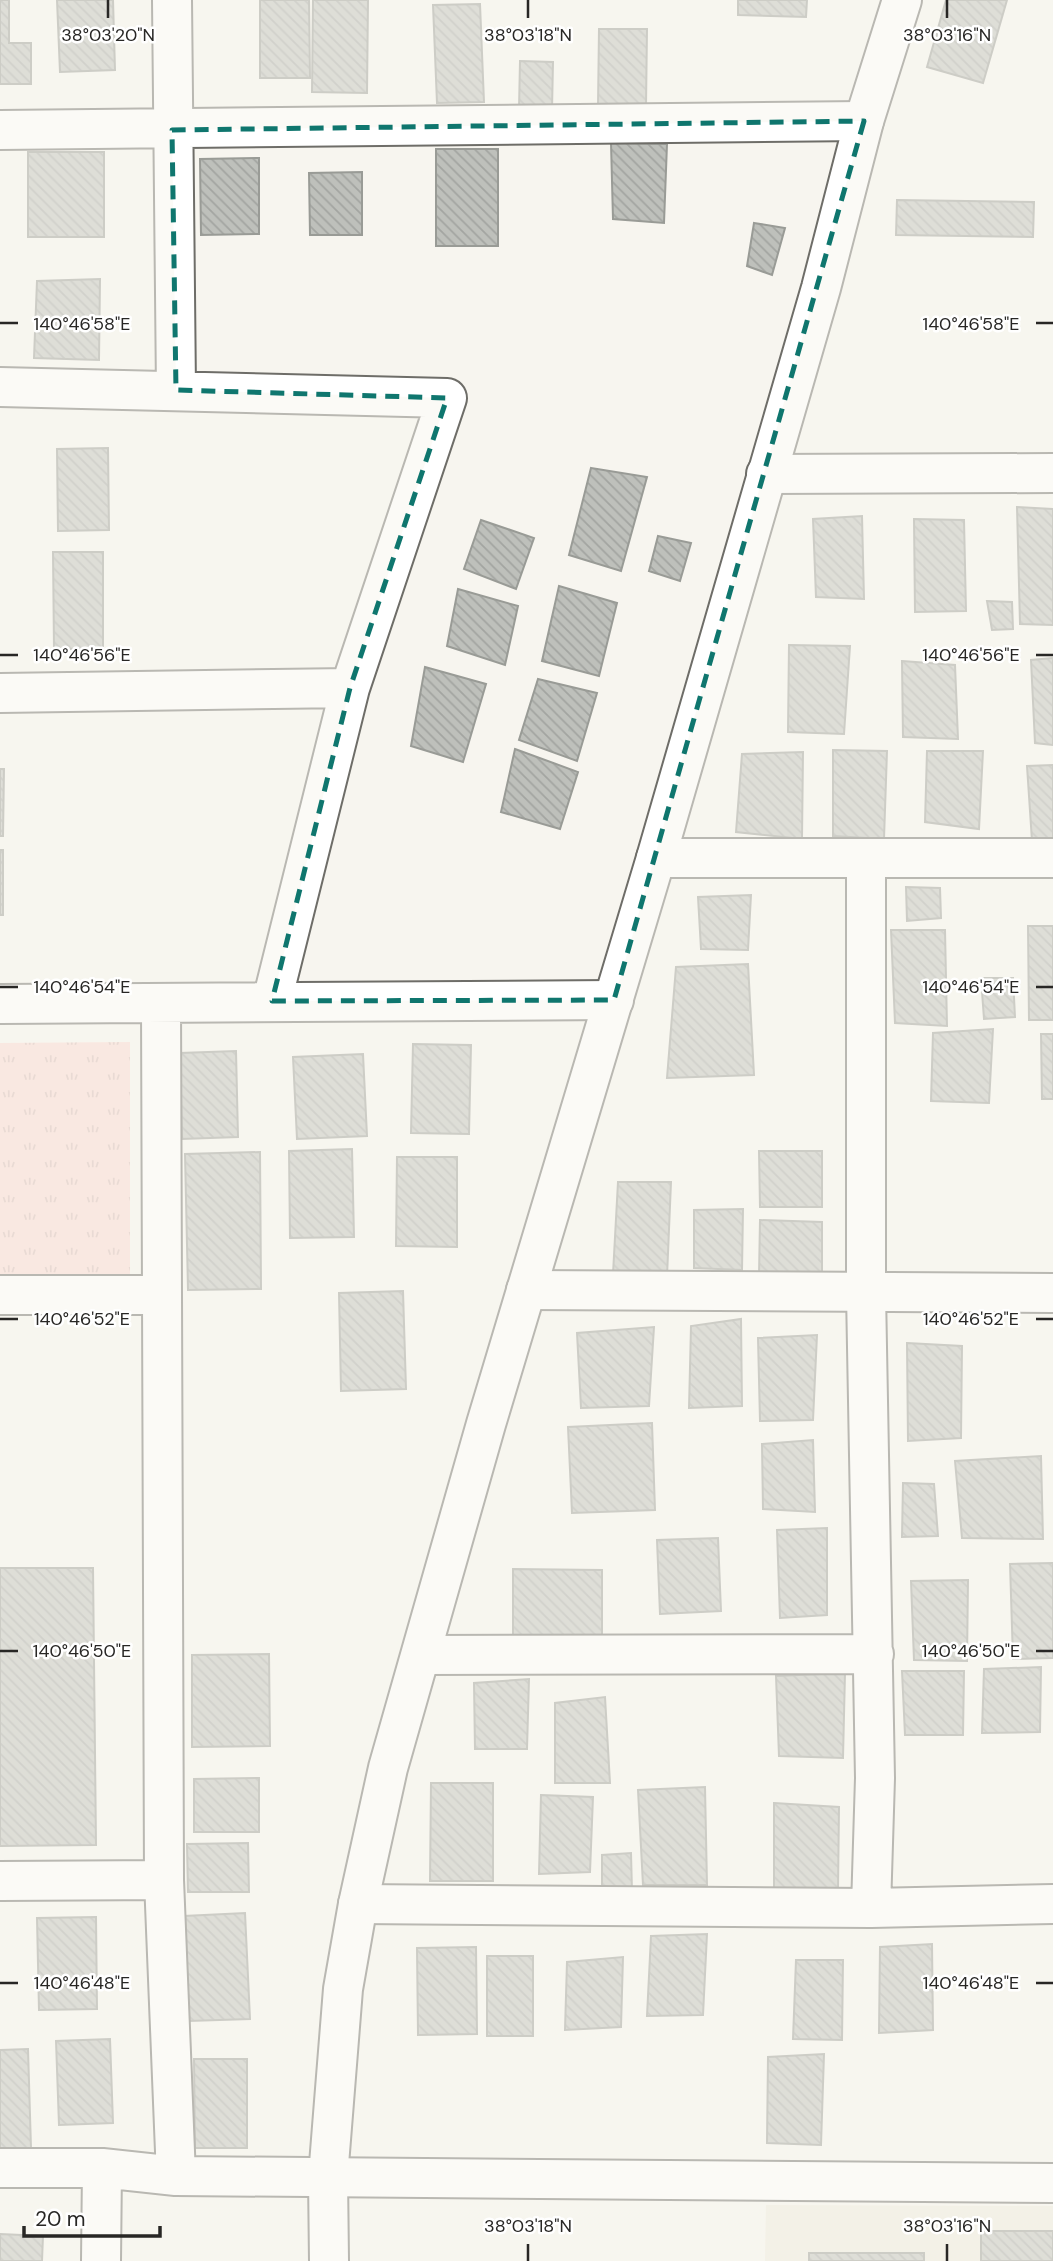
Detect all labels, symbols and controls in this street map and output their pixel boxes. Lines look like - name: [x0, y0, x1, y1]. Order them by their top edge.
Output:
- text: 38°03'20"N: [61, 23, 155, 47]
- text: 38°03'18"N: [484, 23, 572, 47]
- text: 38°03'16"N: [903, 23, 991, 47]
- text: 140°46'58"E: [34, 312, 130, 336]
- text: 140°46'58"E: [923, 312, 1019, 336]
- text: 140°46'56"E: [33, 643, 131, 667]
- text: 140°46'56"E: [922, 643, 1020, 667]
- text: 140°46'54"E: [34, 975, 130, 999]
- text: 140°46'54"E: [923, 975, 1019, 999]
- text: 140°46'52"E: [34, 1307, 130, 1331]
- text: 140°46'52"E: [923, 1307, 1019, 1331]
- text: 140°46'50"E: [33, 1639, 131, 1663]
- text: 140°46'50"E: [922, 1639, 1020, 1663]
- text: 140°46'48"E: [34, 1971, 130, 1995]
- text: 140°46'48"E: [923, 1971, 1019, 1995]
- scale bar: [24, 2194, 161, 2238]
- text: 20 m: [35, 2205, 86, 2233]
- text: 38°03'18"N: [484, 2214, 572, 2238]
- text: 38°03'16"N: [903, 2214, 991, 2238]

